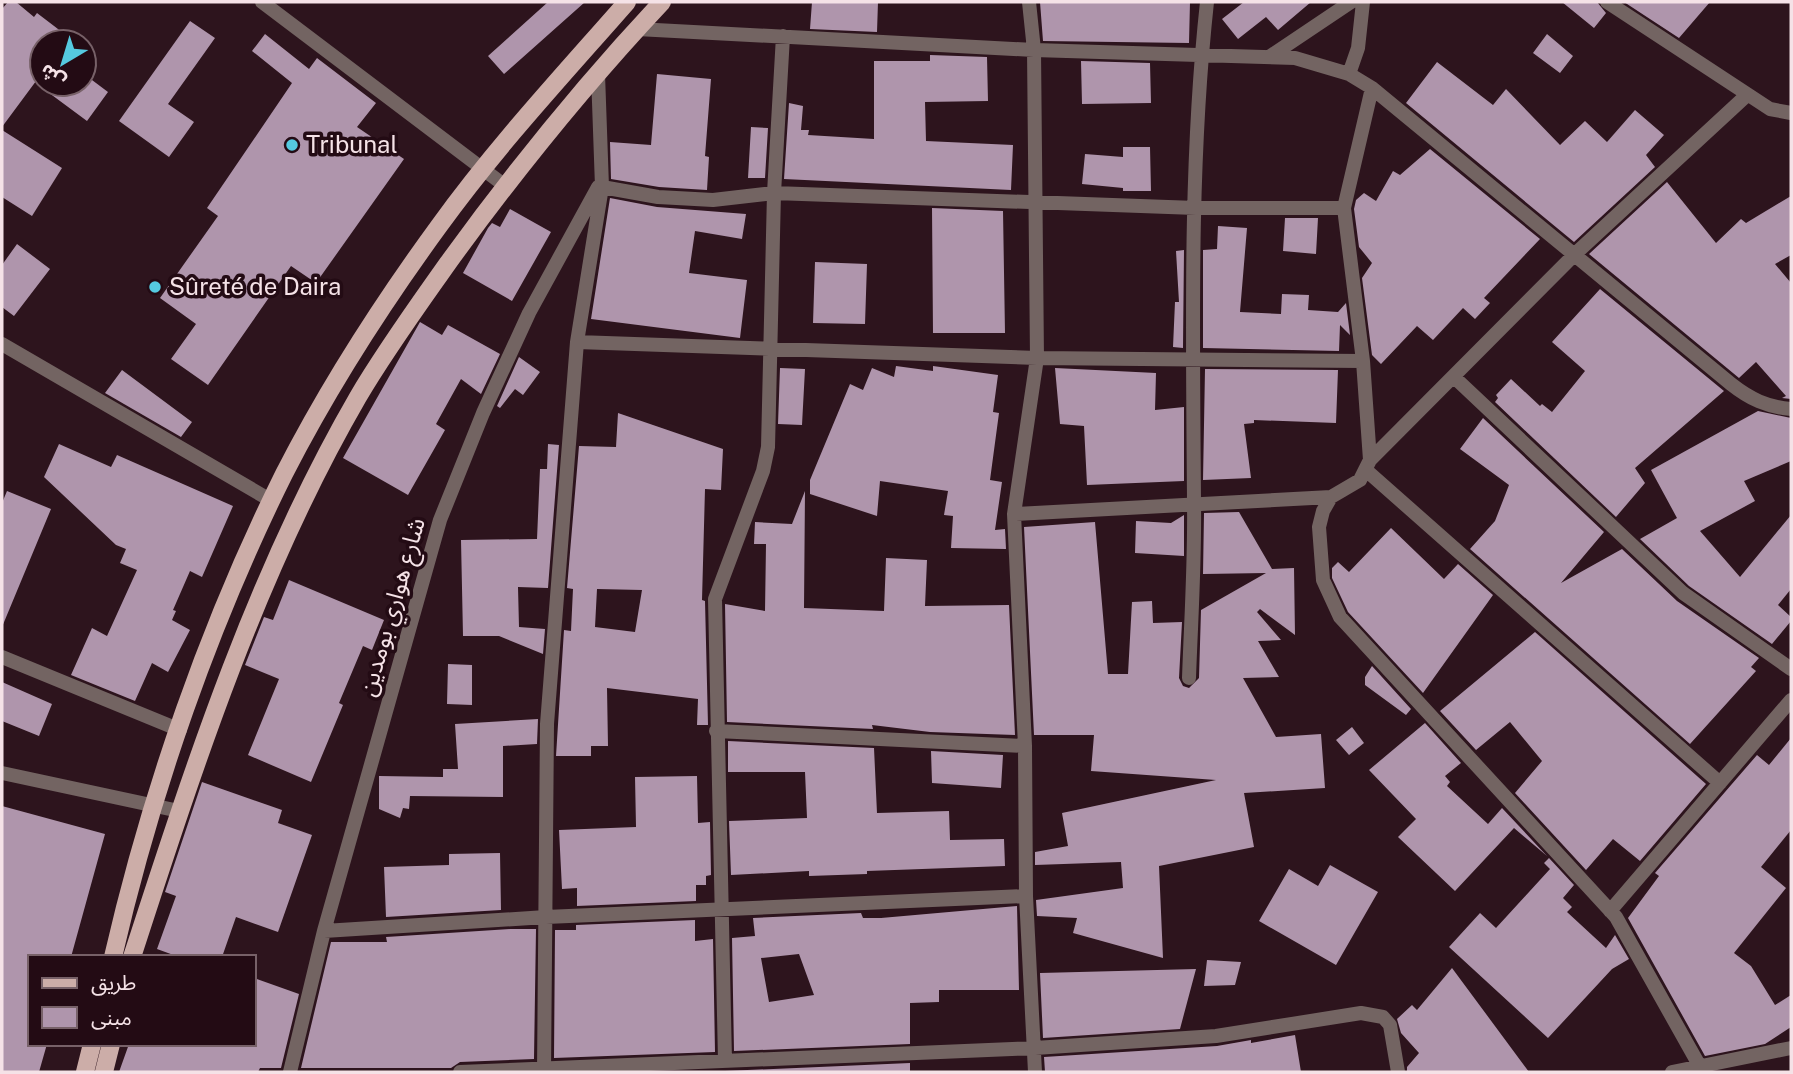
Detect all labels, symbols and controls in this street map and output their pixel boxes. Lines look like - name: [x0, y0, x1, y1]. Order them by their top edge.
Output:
- north arrow: [28, 28, 98, 98]
- text: ش: [36, 60, 70, 93]
- place label: Tribunal: [306, 130, 398, 158]
- marker: Tribunal: [284, 137, 300, 153]
- place label: Sûreté de Daira: [169, 272, 341, 300]
- marker: Sûreté de Daira: [147, 279, 163, 295]
- street label: شارع هواري بومدين: [352, 514, 435, 701]
- legend: [28, 955, 256, 1046]
- text: طريق: [91, 970, 136, 996]
- text: مبنى: [91, 1005, 132, 1030]

